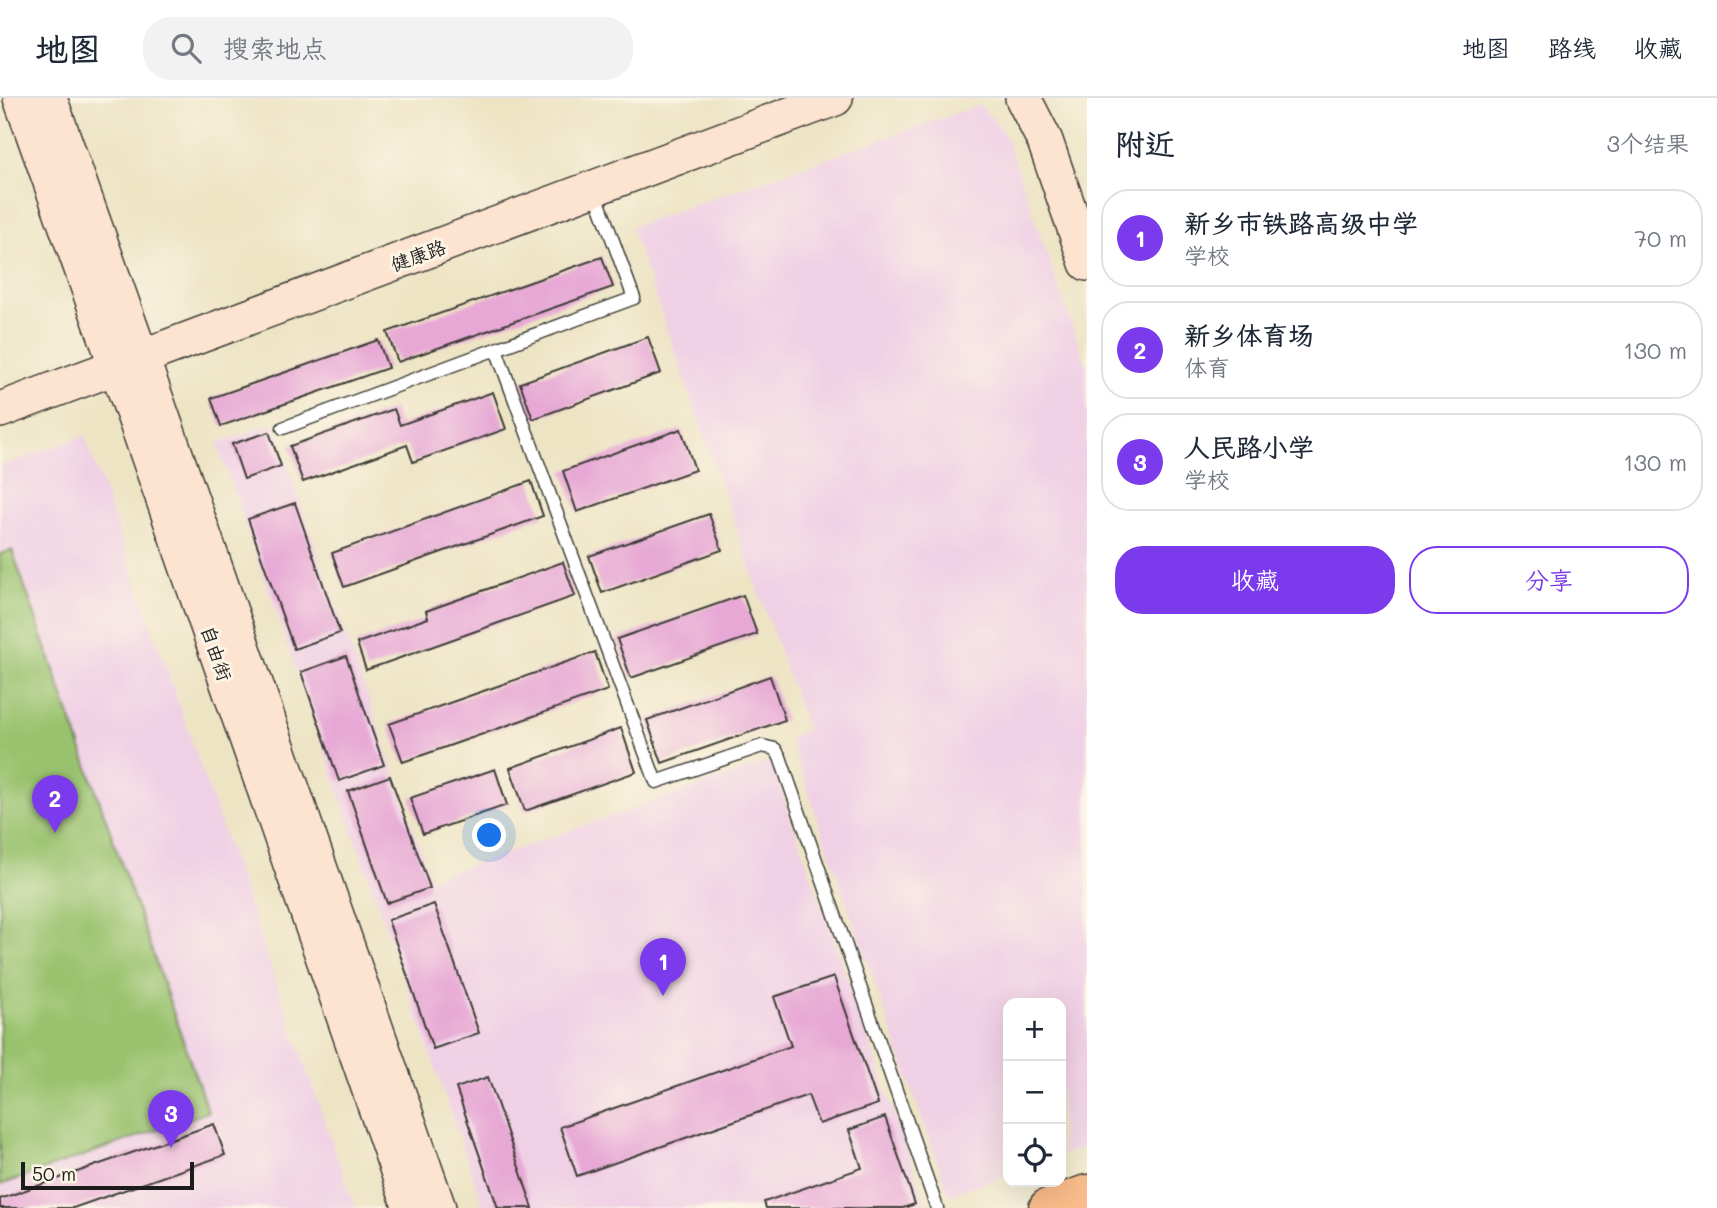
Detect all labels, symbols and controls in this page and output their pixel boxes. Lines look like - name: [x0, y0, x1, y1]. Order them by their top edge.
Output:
- search box: [143, 17, 633, 80]
- text: 地图: [35, 26, 101, 69]
- icon: search: [167, 29, 205, 67]
- text: 搜索地点: [223, 31, 327, 65]
- text: 地图: [1462, 32, 1510, 63]
- text: 路线: [1548, 32, 1596, 63]
- text: 收藏: [1634, 32, 1682, 63]
- text: 附近: [1115, 123, 1175, 163]
- text: 3个结果: [1607, 128, 1689, 158]
- text: 新乡市铁路高级中学: [1184, 206, 1418, 240]
- text: 1: [1135, 223, 1145, 253]
- text: 70 m: [1634, 223, 1687, 253]
- street label: 健康路: [387, 234, 449, 276]
- text: 学校: [1184, 240, 1230, 270]
- text: 新乡体育场: [1184, 318, 1314, 352]
- text: 2: [1134, 335, 1146, 365]
- text: 130 m: [1623, 335, 1687, 365]
- text: 体育: [1184, 352, 1230, 382]
- text: 人民路小学: [1184, 430, 1314, 464]
- text: 3: [1133, 447, 1147, 477]
- text: 130 m: [1623, 447, 1687, 477]
- text: 学校: [1184, 464, 1230, 494]
- button: 收藏: [1115, 546, 1395, 614]
- button: 分享: [1409, 546, 1689, 614]
- street label: 自由街: [196, 622, 238, 684]
- pin: 2: [32, 775, 78, 833]
- your location: [472, 818, 506, 852]
- pin: 1: [640, 938, 686, 996]
- map controls: [1003, 998, 1066, 1187]
- button: +: [1003, 998, 1066, 1061]
- button: −: [1003, 1061, 1066, 1124]
- pin: 3: [148, 1090, 194, 1148]
- button: locate: [1003, 1124, 1066, 1187]
- scale bar: [21, 1159, 194, 1191]
- text: 50 m: [32, 1161, 76, 1186]

